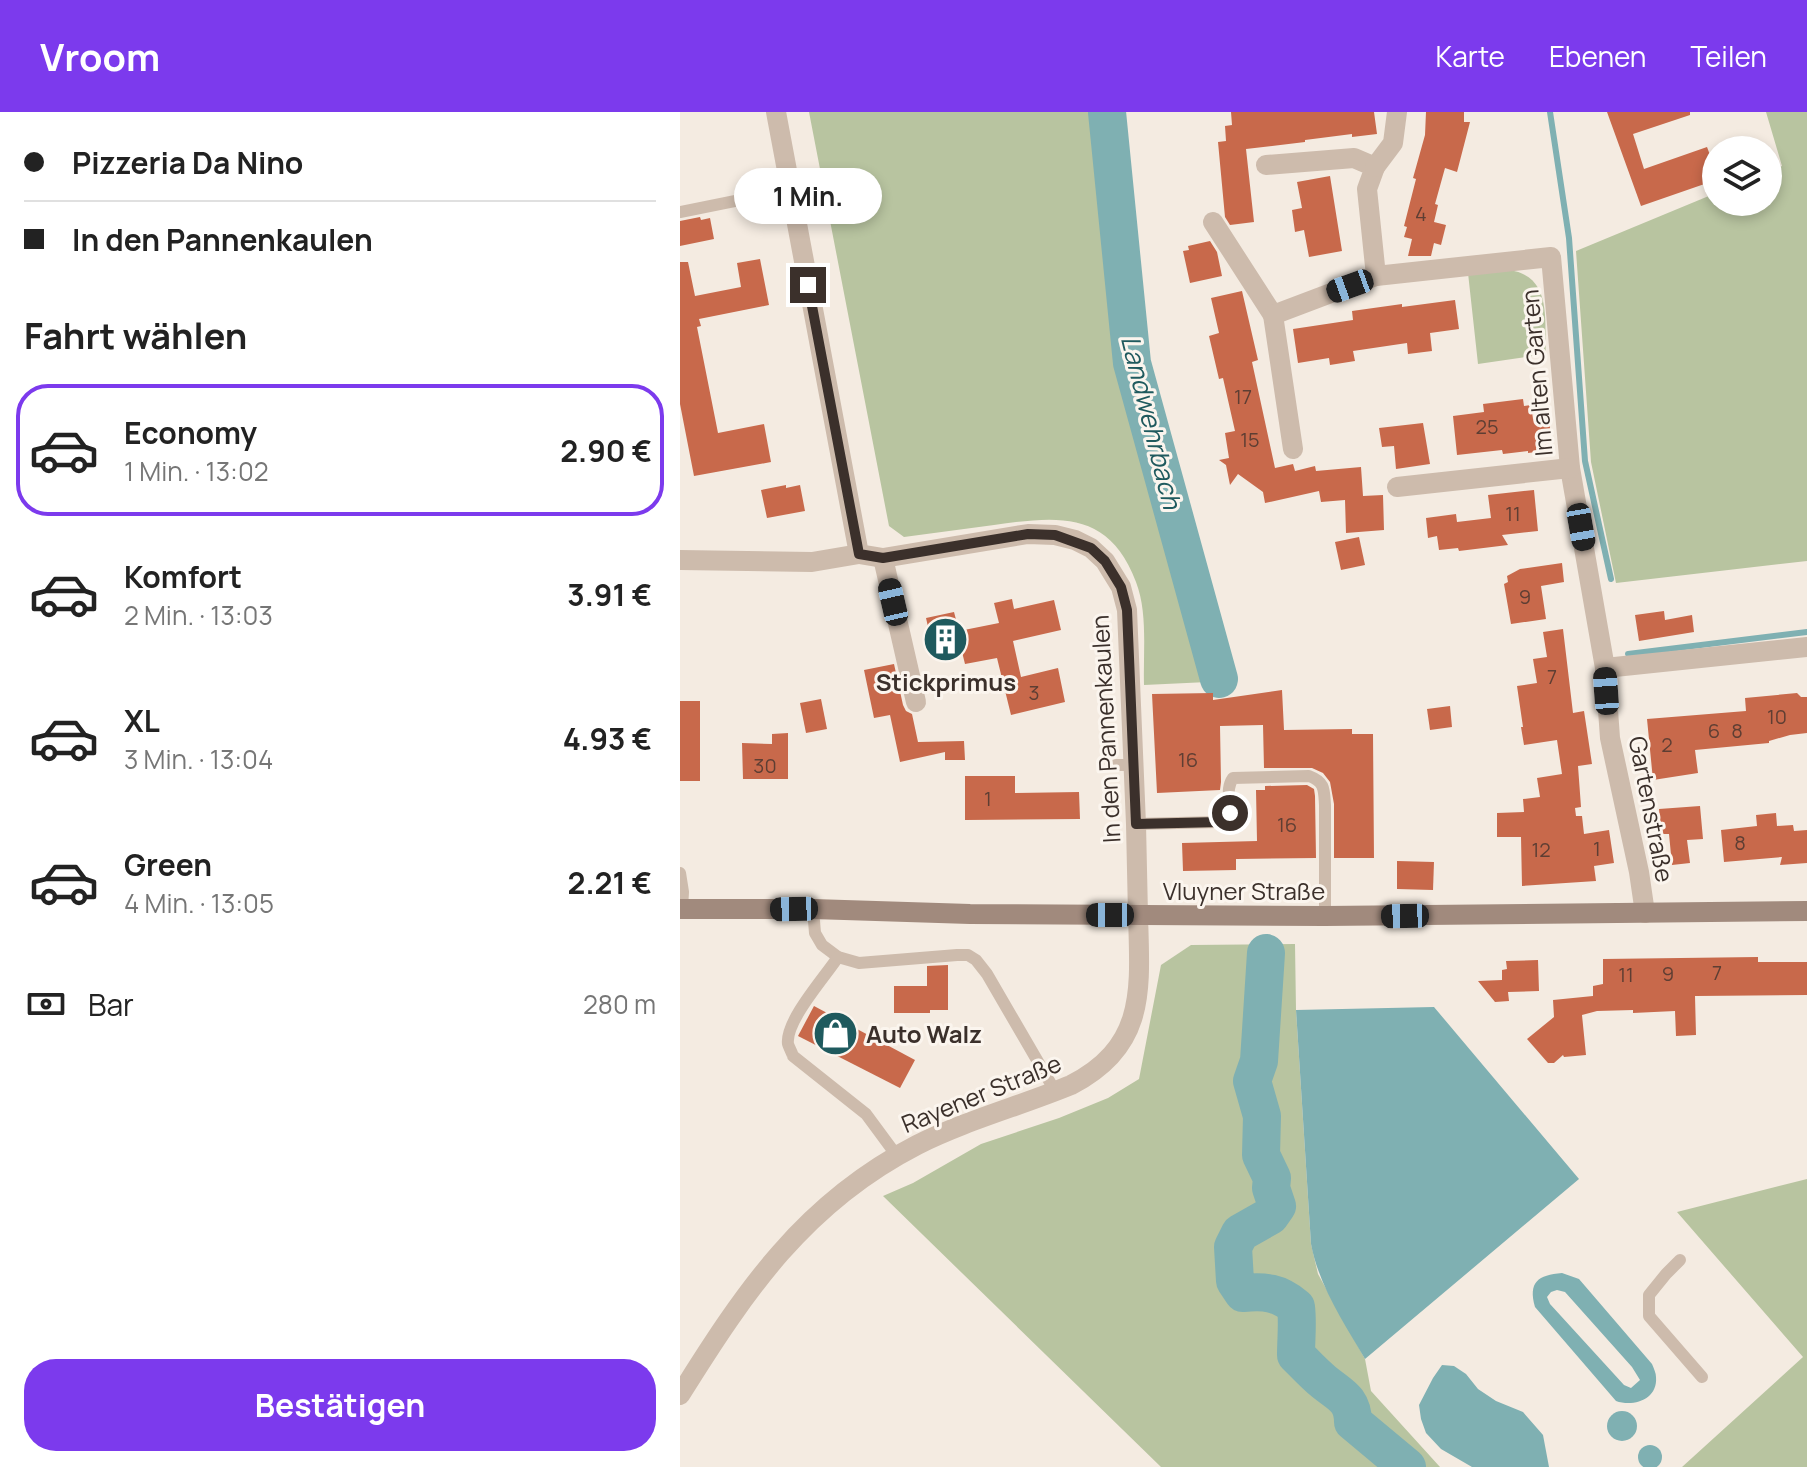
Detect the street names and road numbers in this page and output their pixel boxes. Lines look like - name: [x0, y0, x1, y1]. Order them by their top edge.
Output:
- street label: Im alten Garten: [1512, 288, 1560, 458]
- street label: In den Pannenkaulen: [1083, 614, 1127, 844]
- street label: Gartenstraße: [1622, 733, 1682, 885]
- street label: Vluyner Straße: [1163, 874, 1325, 907]
- street label: Rayener Straße: [896, 1046, 1066, 1140]

